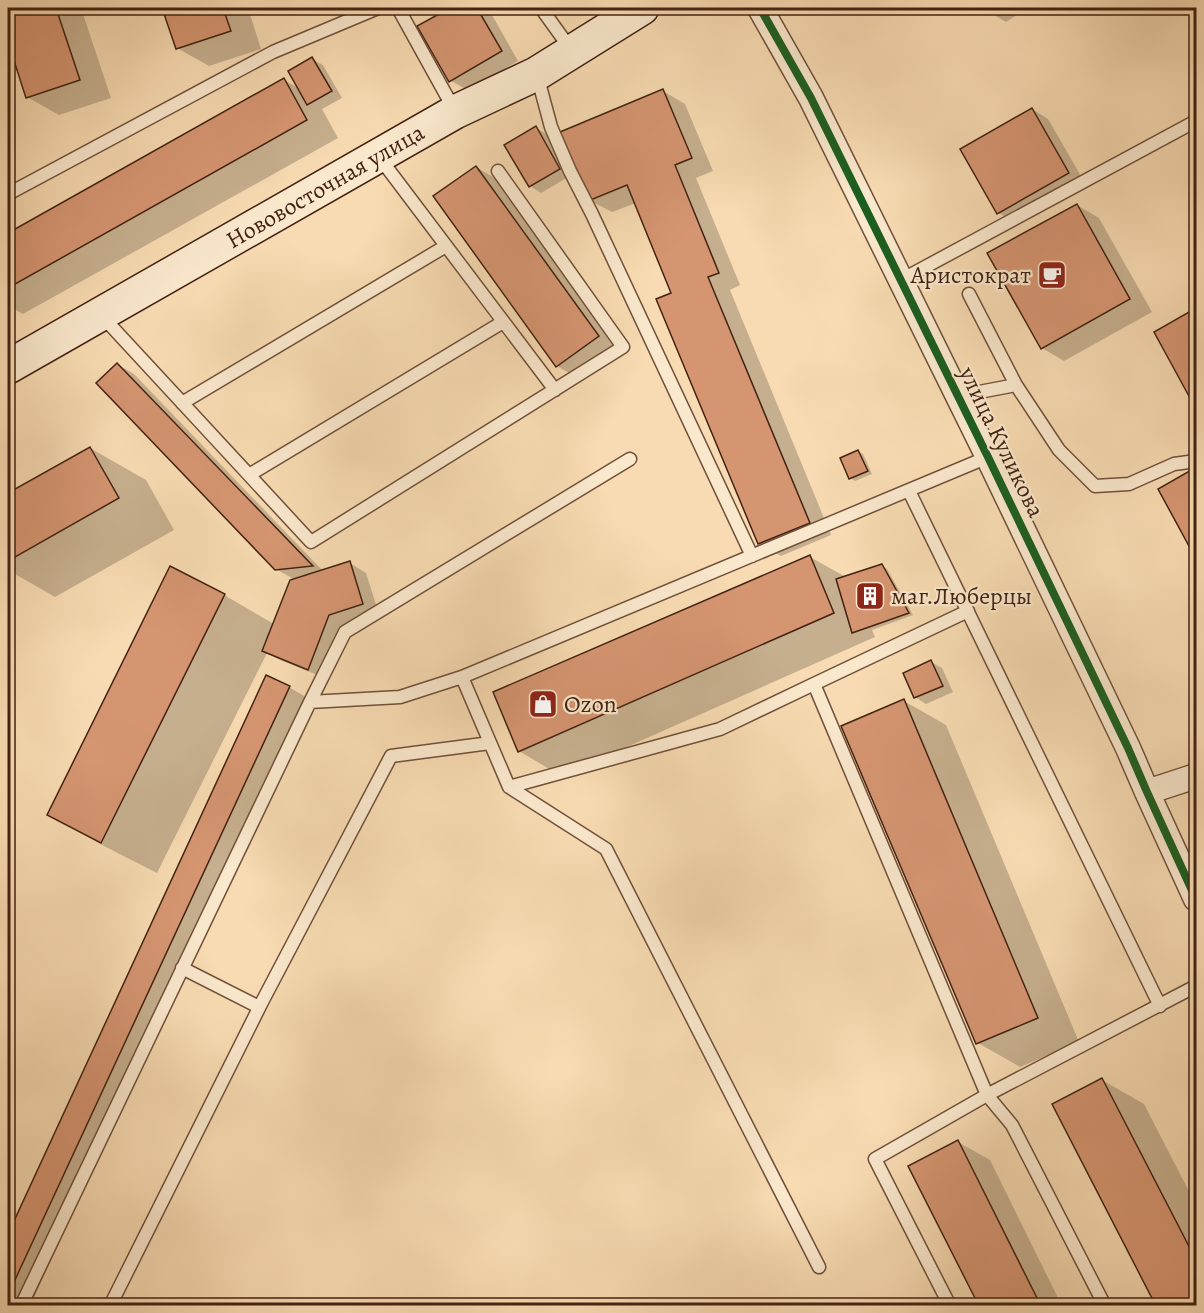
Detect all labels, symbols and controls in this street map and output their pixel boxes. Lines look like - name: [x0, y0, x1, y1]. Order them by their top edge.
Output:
- street label: Нововосточная улица: [220, 116, 430, 256]
- place label: Аристократ: [910, 259, 1031, 291]
- cafe icon: Аристократ: [1036, 259, 1068, 291]
- street label: улица Куликова: [951, 360, 1052, 523]
- building icon: маг.Люберцы: [854, 580, 886, 612]
- place label: маг.Люберцы: [891, 580, 1032, 612]
- shop icon: Ozon: [527, 688, 559, 720]
- place label: Ozon: [564, 688, 617, 720]

